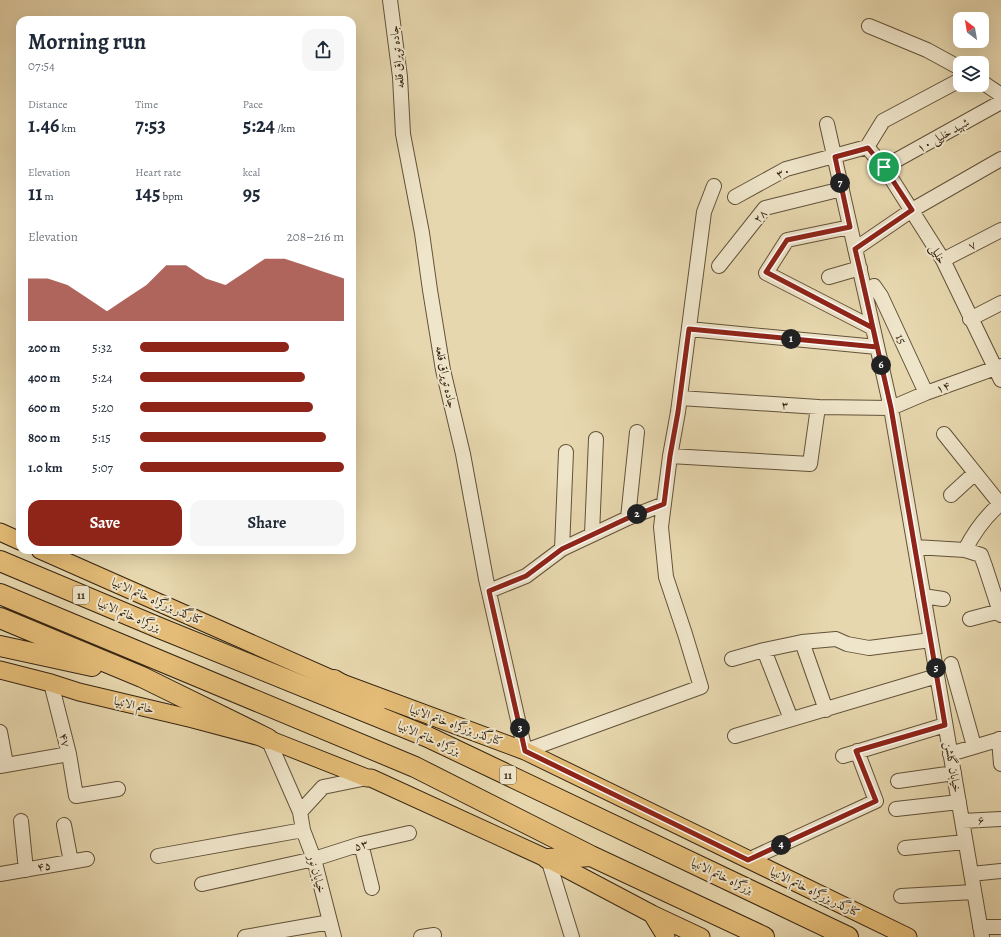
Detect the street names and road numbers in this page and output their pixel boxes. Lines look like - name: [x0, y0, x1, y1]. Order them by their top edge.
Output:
- street label: جاده توپراق قلعه: [386, 25, 408, 89]
- street label: شهید خلیلی ۱۰: [914, 114, 973, 157]
- street label: ۳۰: [773, 162, 793, 182]
- street label: ۲۸: [749, 205, 771, 227]
- street label: ۷: [965, 236, 979, 254]
- street label: خلیلی: [925, 241, 950, 267]
- street label: 15: [892, 331, 910, 347]
- street label: جاده توپراق قلعه: [432, 344, 460, 410]
- street label: ۱۴: [934, 377, 952, 397]
- street label: ۳: [781, 397, 789, 413]
- street label: کنارگذر بزرگراه خاتم الانبیا: [109, 575, 205, 627]
- road number: 11: [73, 586, 89, 604]
- street label: بزرگراه خاتم الانبیا: [95, 595, 163, 635]
- street label: خاتم الانبیا: [112, 693, 156, 720]
- street label: کنارگذر بزرگراه خاتم الانبیا: [408, 701, 504, 749]
- street label: بزرگراه خاتم الانبیا: [395, 718, 463, 758]
- street label: ۴۷: [56, 731, 74, 749]
- street label: خیابان گلشن: [940, 740, 965, 794]
- road number: 11: [500, 766, 516, 784]
- street label: ۶: [977, 812, 985, 828]
- street label: ۵۳: [352, 835, 370, 855]
- street label: خیابان نور: [304, 852, 330, 895]
- street label: بزرگراه خاتم الانبیا: [687, 854, 756, 901]
- street label: ۴۵: [36, 857, 52, 875]
- street label: کنارگذر بزرگراه خاتم الانبیا: [766, 862, 863, 923]

